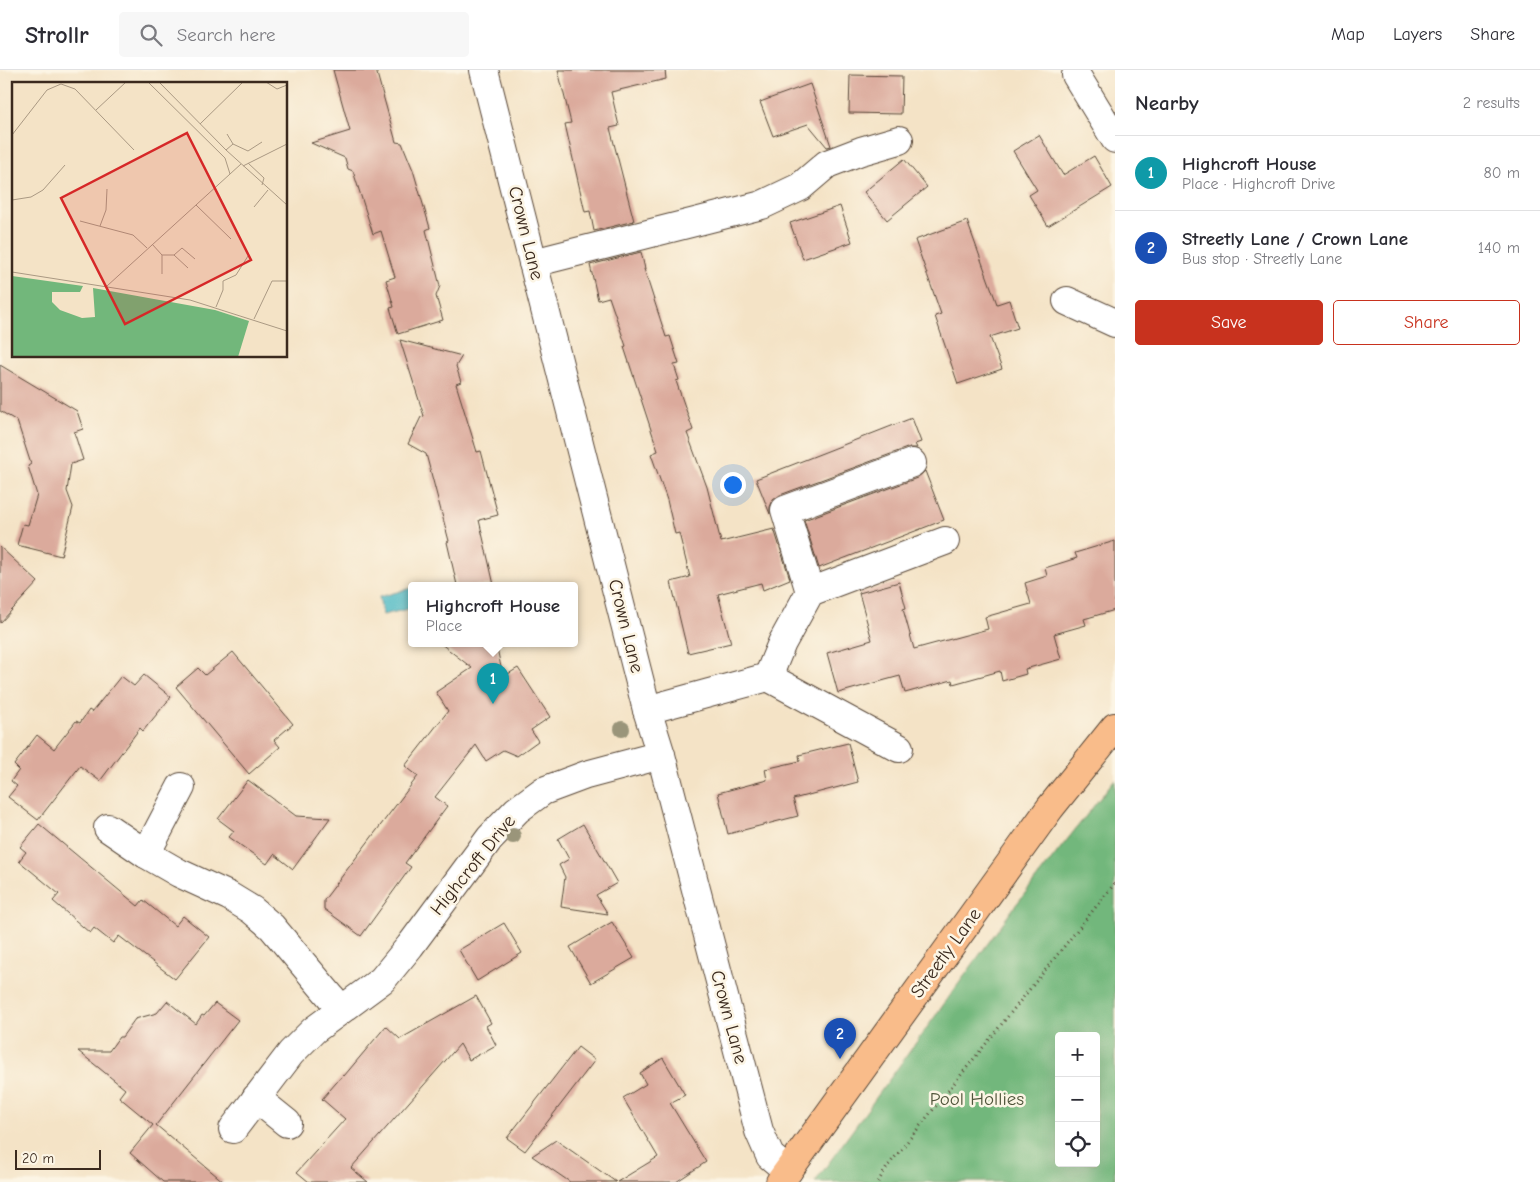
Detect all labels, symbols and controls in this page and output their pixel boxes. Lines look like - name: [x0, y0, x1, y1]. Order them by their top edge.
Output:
- search box: [119, 12, 469, 57]
- text: Strollr: [25, 21, 89, 49]
- icon: search: [137, 21, 165, 49]
- text: Search here: [177, 24, 276, 46]
- text: Map: [1331, 24, 1365, 45]
- text: Layers: [1393, 24, 1442, 45]
- text: Share: [1470, 24, 1515, 45]
- inset map: [12, 82, 288, 358]
- text: Nearby: [1135, 91, 1199, 115]
- text: 2 results: [1463, 94, 1520, 112]
- text: Highcroft House: [1182, 153, 1316, 175]
- text: 1: [1148, 164, 1154, 182]
- text: 80 m: [1483, 164, 1520, 182]
- text: Place · Highcroft Drive: [1182, 175, 1335, 193]
- street label: Crown Lane: [504, 184, 548, 282]
- text: Streetly Lane / Crown Lane: [1182, 228, 1408, 250]
- text: 2: [1147, 239, 1155, 257]
- text: 140 m: [1478, 239, 1520, 257]
- text: Bus stop · Streetly Lane: [1182, 250, 1342, 268]
- button: Save: [1135, 300, 1323, 345]
- button: Share: [1333, 300, 1520, 345]
- your location: [720, 472, 746, 498]
- street label: Crown Lane: [604, 577, 648, 675]
- popup: [408, 582, 578, 647]
- text: Highcroft House: [426, 595, 560, 617]
- text: Place: [426, 617, 462, 635]
- pin: 1: [477, 663, 509, 704]
- street label: Highcroft Drive: [426, 810, 520, 920]
- street label: Streetly Lane: [906, 904, 986, 1002]
- street label: Crown Lane: [706, 968, 752, 1066]
- pin: 2: [824, 1018, 856, 1059]
- map controls: [1055, 1032, 1100, 1167]
- button: +: [1055, 1032, 1100, 1077]
- button: −: [1055, 1077, 1100, 1122]
- park label: Pool Hollies: [930, 1088, 1024, 1110]
- button: locate: [1055, 1122, 1100, 1167]
- scale bar: [15, 1147, 101, 1170]
- text: 20 m: [22, 1150, 54, 1167]

